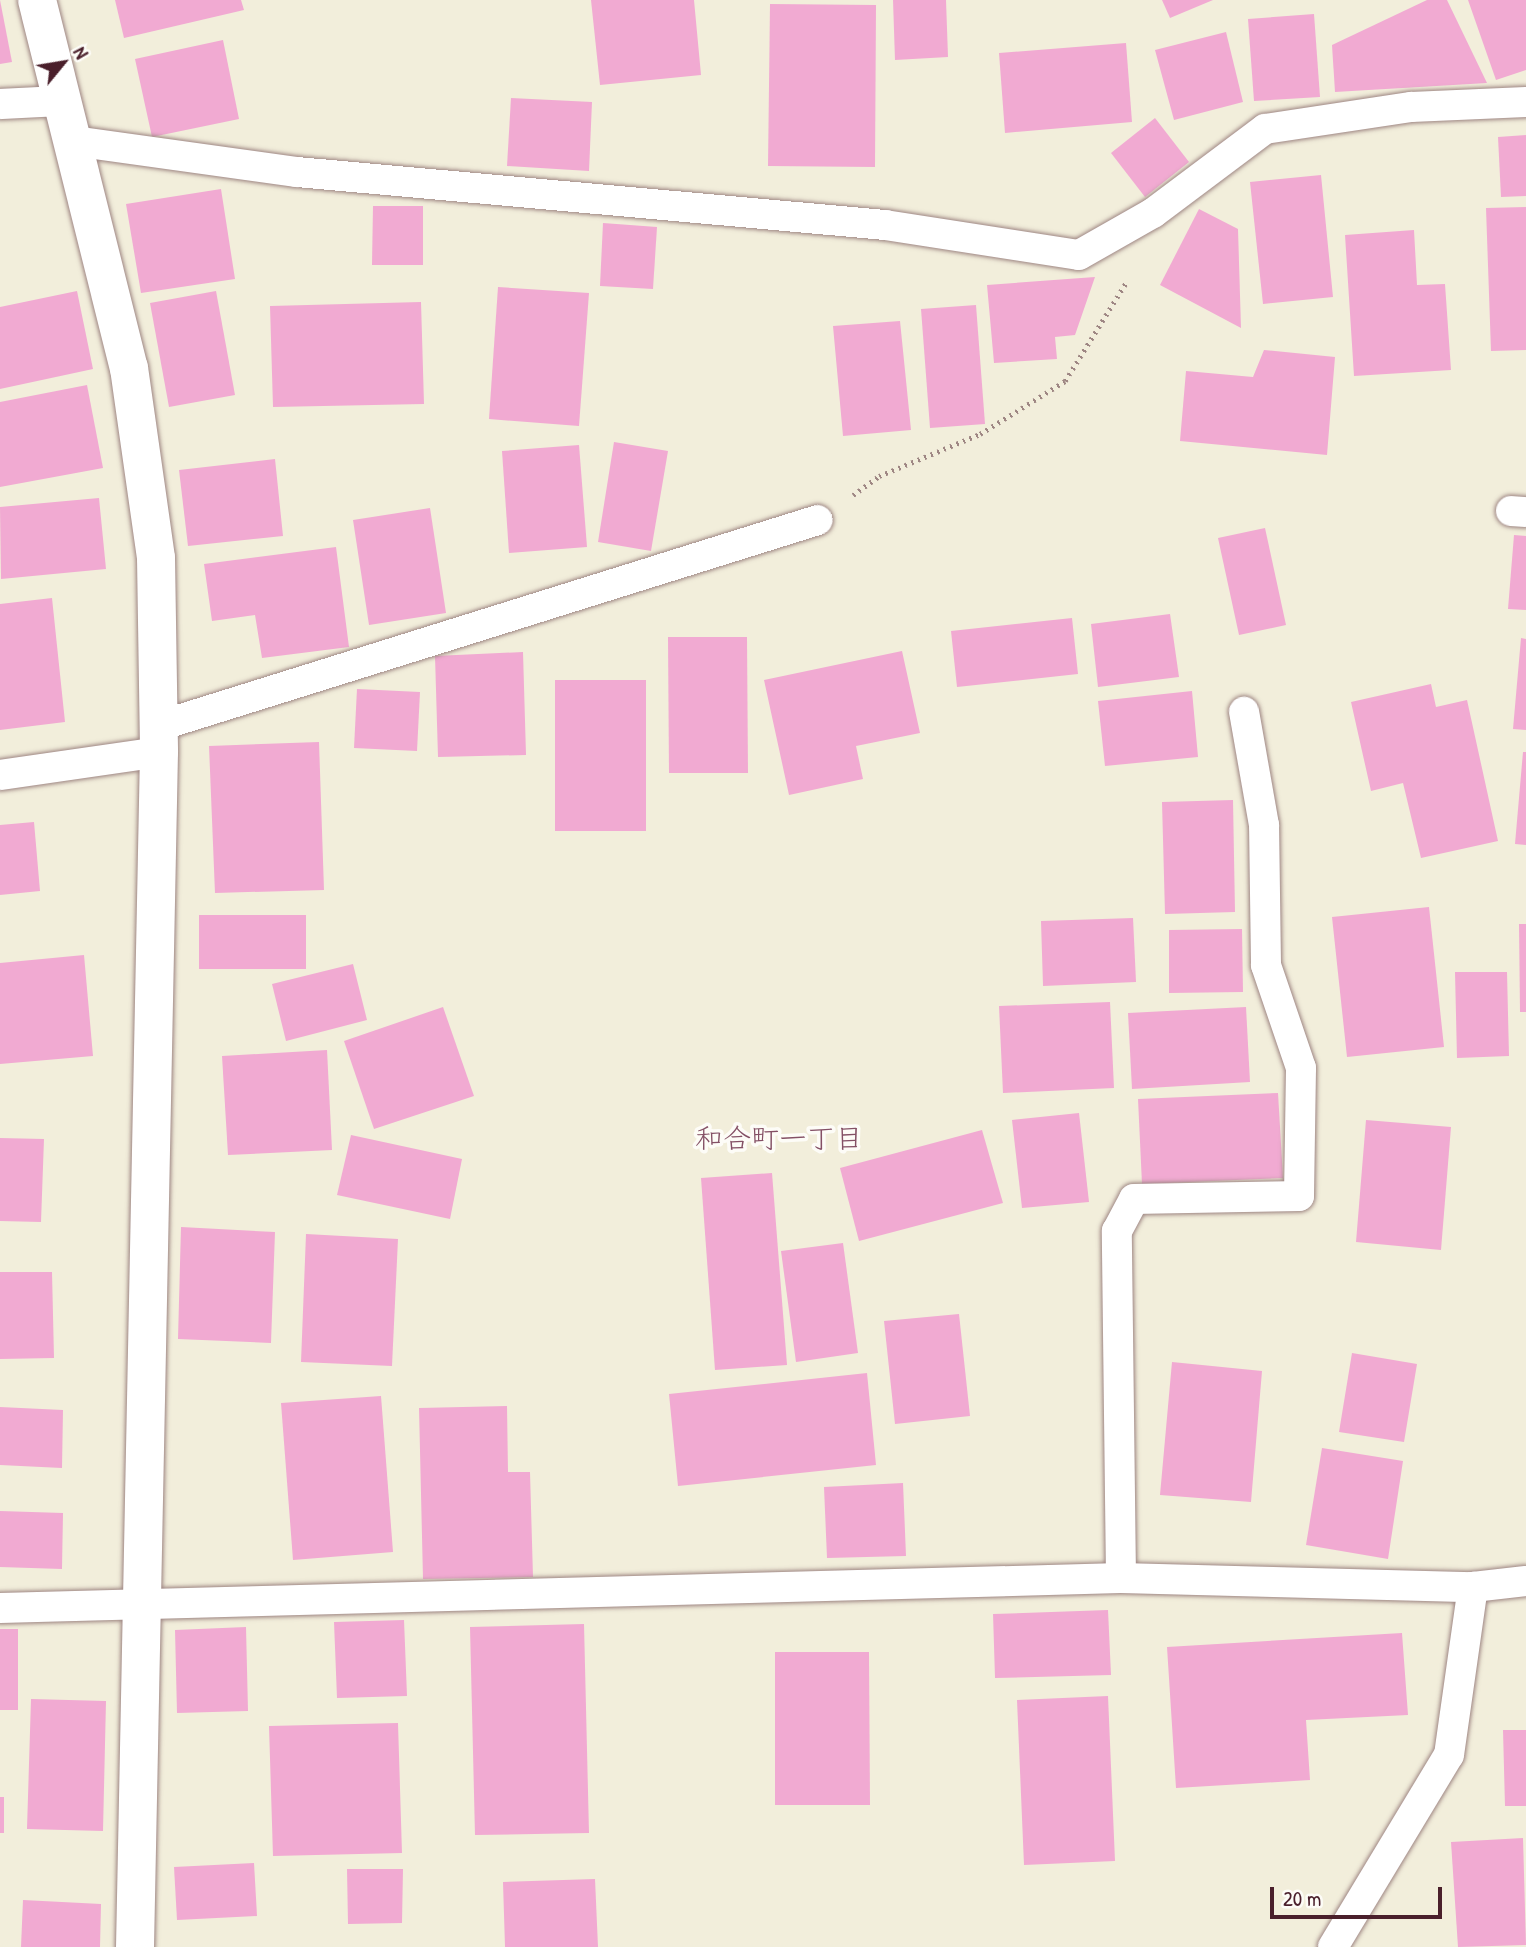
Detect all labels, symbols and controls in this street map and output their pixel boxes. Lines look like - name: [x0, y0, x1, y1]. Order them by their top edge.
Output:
- north arrow: [28, 28, 98, 98]
- text: N: [67, 42, 95, 63]
- district label: 和合町一丁目: [695, 1121, 863, 1155]
- scale bar: [1274, 1874, 1446, 1918]
- text: 20 m: [1283, 1884, 1321, 1913]

